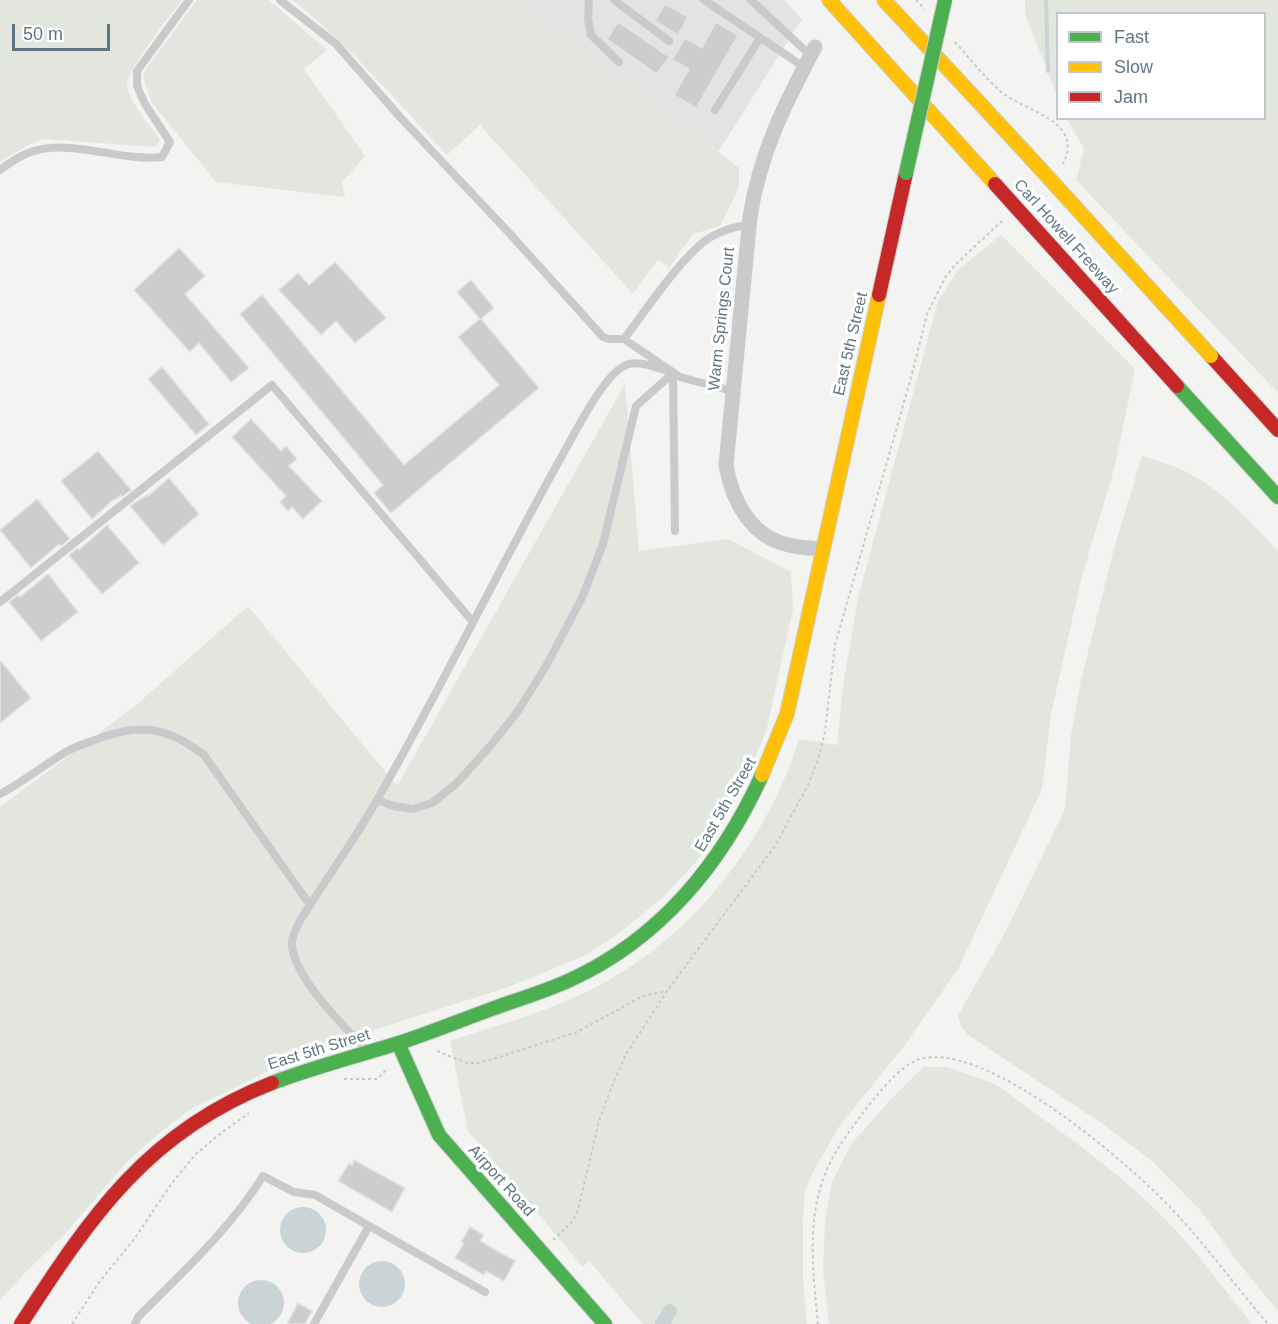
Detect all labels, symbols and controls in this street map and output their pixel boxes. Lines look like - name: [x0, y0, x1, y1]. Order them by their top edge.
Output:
- scale bar: [15, 12, 112, 50]
- legend: [1056, 12, 1266, 120]
- text: 50 m: [23, 24, 63, 44]
- text: Fast: [1114, 27, 1149, 47]
- text: Slow: [1114, 57, 1153, 77]
- text: Jam: [1114, 87, 1148, 107]
- street label: Carl Howell Freeway: [1009, 176, 1123, 298]
- street label: Warm Springs Court: [705, 246, 739, 392]
- street label: East 5th Street: [830, 290, 872, 398]
- street label: East 5th Street: [691, 754, 761, 856]
- street label: East 5th Street: [266, 1025, 372, 1075]
- street label: Airport Road: [464, 1141, 538, 1221]

